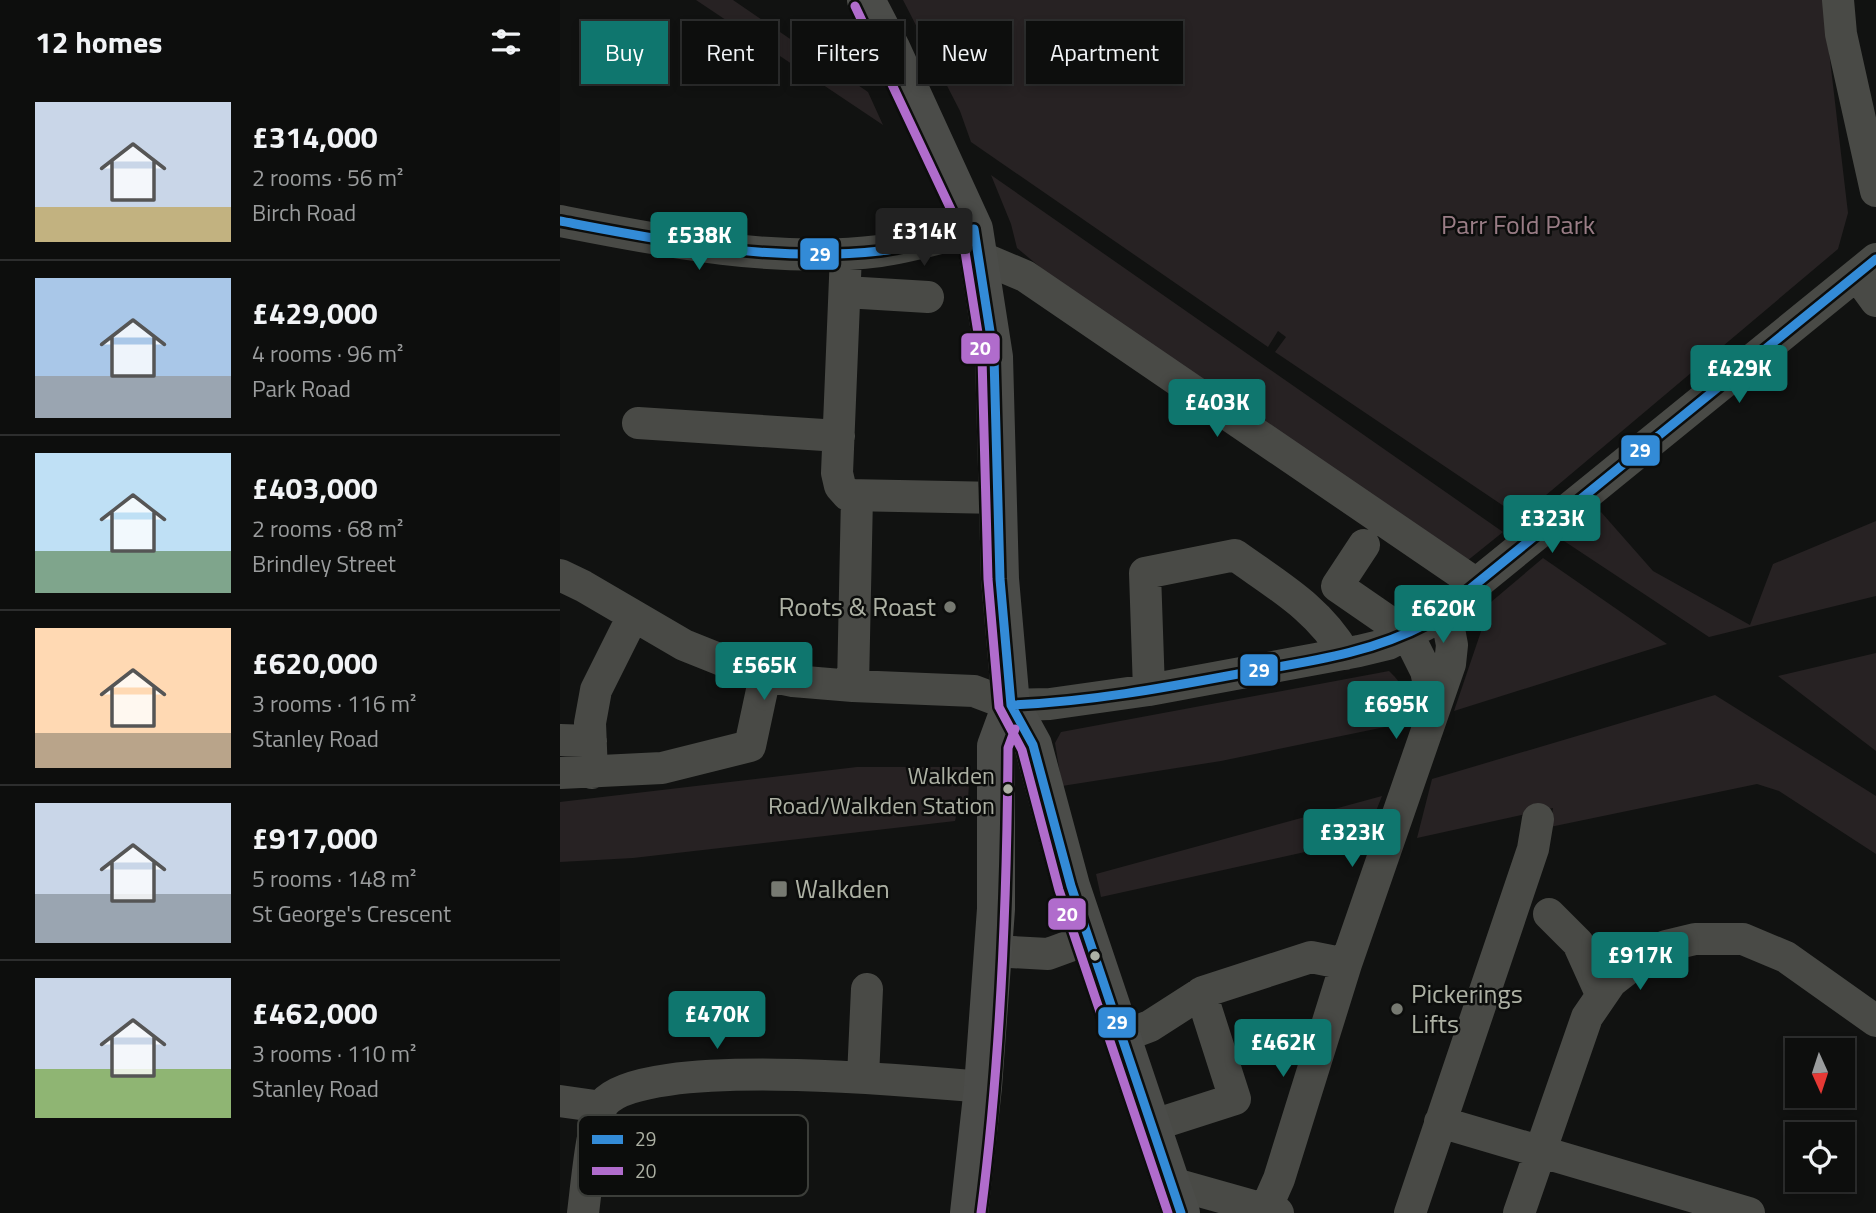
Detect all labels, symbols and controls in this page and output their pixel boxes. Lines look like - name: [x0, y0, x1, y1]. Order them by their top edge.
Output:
- text: 12 homes: [35, 19, 162, 65]
- chip: Buy: [581, 21, 668, 84]
- chip: Rent: [682, 21, 778, 84]
- chip: Filters: [792, 21, 904, 84]
- chip: New: [918, 21, 1012, 84]
- chip: Apartment: [1026, 21, 1183, 84]
- icon: filters: [487, 23, 525, 61]
- text: £314,000: [252, 114, 378, 160]
- icon: home: [91, 130, 175, 214]
- text: 2 rooms · 56 m²: [252, 160, 403, 195]
- text: Birch Road: [252, 195, 356, 230]
- park label: Parr Fold Park: [1441, 205, 1595, 244]
- pin: £314K: [875, 208, 973, 268]
- pin: £538K: [650, 212, 748, 272]
- text: £314K: [891, 213, 957, 248]
- text: £538K: [666, 217, 732, 252]
- line badge: 29: [799, 237, 840, 271]
- text: 29: [809, 239, 831, 268]
- text: £429,000: [252, 290, 378, 336]
- icon: home: [91, 306, 175, 390]
- line badge: 20: [960, 332, 1001, 365]
- text: 20: [969, 333, 991, 362]
- text: 4 rooms · 96 m²: [252, 336, 403, 371]
- pin: £429K: [1690, 346, 1788, 405]
- text: £429K: [1706, 350, 1772, 385]
- text: Park Road: [252, 371, 351, 406]
- pin: £403K: [1168, 380, 1266, 439]
- text: £403K: [1184, 384, 1250, 419]
- line badge: 29: [1620, 434, 1661, 467]
- text: 29: [1629, 435, 1651, 464]
- text: £403,000: [252, 465, 378, 511]
- icon: home: [91, 481, 175, 565]
- pin: £323K: [1503, 496, 1601, 555]
- text: £323K: [1519, 500, 1585, 535]
- text: 2 rooms · 68 m²: [252, 511, 403, 546]
- text: Brindley Street: [252, 546, 396, 581]
- pin: £620K: [1394, 586, 1492, 645]
- place label: Roots & Roast: [779, 587, 936, 626]
- text: £620K: [1410, 590, 1476, 625]
- marker: Roots & Roast: [942, 599, 958, 615]
- text: £620,000: [252, 640, 378, 686]
- pin: £565K: [715, 642, 813, 702]
- text: £565K: [731, 647, 797, 682]
- line badge: 29: [1239, 653, 1279, 687]
- text: 29: [1248, 655, 1270, 684]
- icon: home: [91, 656, 175, 740]
- pin: £695K: [1347, 682, 1445, 741]
- text: 3 rooms · 116 m²: [252, 686, 416, 721]
- text: £695K: [1363, 686, 1429, 721]
- text: Stanley Road: [252, 721, 379, 756]
- place label: Walkden Road/Walkden Station: [768, 757, 995, 823]
- marker: Walkden Road/Walkden Station: [1001, 782, 1015, 796]
- pin: £323K: [1303, 810, 1401, 869]
- text: £323K: [1319, 814, 1385, 849]
- text: £917,000: [252, 815, 378, 861]
- icon: home: [91, 831, 175, 915]
- text: 5 rooms · 148 m²: [252, 861, 416, 896]
- place label: Walkden: [795, 869, 890, 908]
- marker: Walkden: [769, 879, 789, 899]
- text: St George's Crescent: [252, 896, 451, 931]
- line badge: 20: [1047, 897, 1087, 931]
- text: 20: [1056, 899, 1078, 928]
- pin: £917K: [1591, 932, 1689, 992]
- text: £917K: [1607, 937, 1673, 972]
- unlabelled marker: [1088, 949, 1102, 963]
- place label: Pickerings Lifts: [1411, 974, 1523, 1043]
- text: £462,000: [252, 990, 378, 1036]
- pin: £470K: [668, 992, 766, 1051]
- text: £470K: [684, 996, 750, 1031]
- marker: Pickerings Lifts: [1389, 1001, 1405, 1017]
- icon: home: [91, 1006, 175, 1090]
- line badge: 29: [1097, 1006, 1137, 1039]
- text: 29: [1106, 1007, 1128, 1036]
- pin: £462K: [1234, 1020, 1332, 1079]
- text: £462K: [1250, 1024, 1316, 1059]
- text: 3 rooms · 110 m²: [252, 1036, 416, 1071]
- north arrow: [1785, 1038, 1855, 1108]
- map controls: [1785, 1038, 1855, 1192]
- text: Stanley Road: [252, 1071, 379, 1106]
- legend: [578, 1115, 808, 1196]
- button: locate: [1785, 1122, 1855, 1192]
- text: 29: [635, 1124, 656, 1153]
- text: 20: [635, 1156, 656, 1185]

